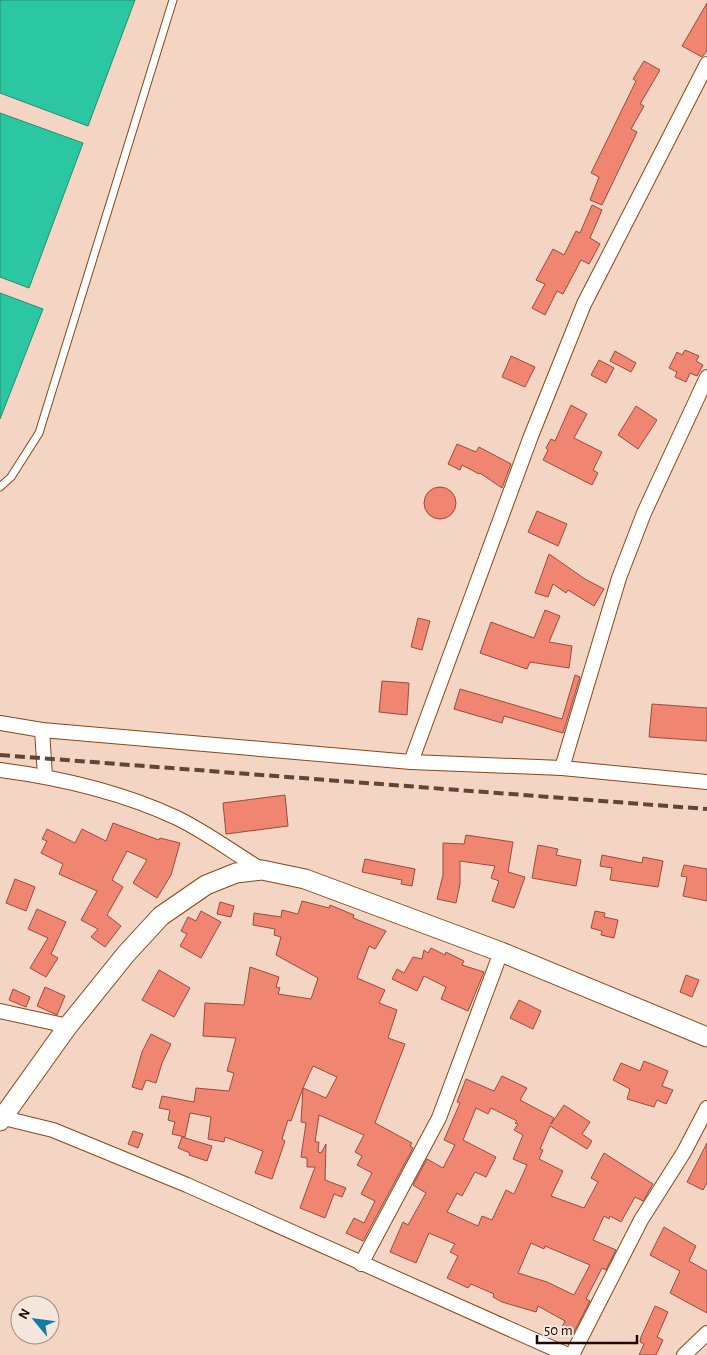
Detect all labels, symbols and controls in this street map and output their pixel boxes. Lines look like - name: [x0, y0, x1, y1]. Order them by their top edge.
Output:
- north arrow: [10, 1295, 60, 1345]
- text: N: [16, 1307, 33, 1322]
- scale bar: [537, 1312, 637, 1344]
- text: 50 m: [544, 1323, 573, 1338]

